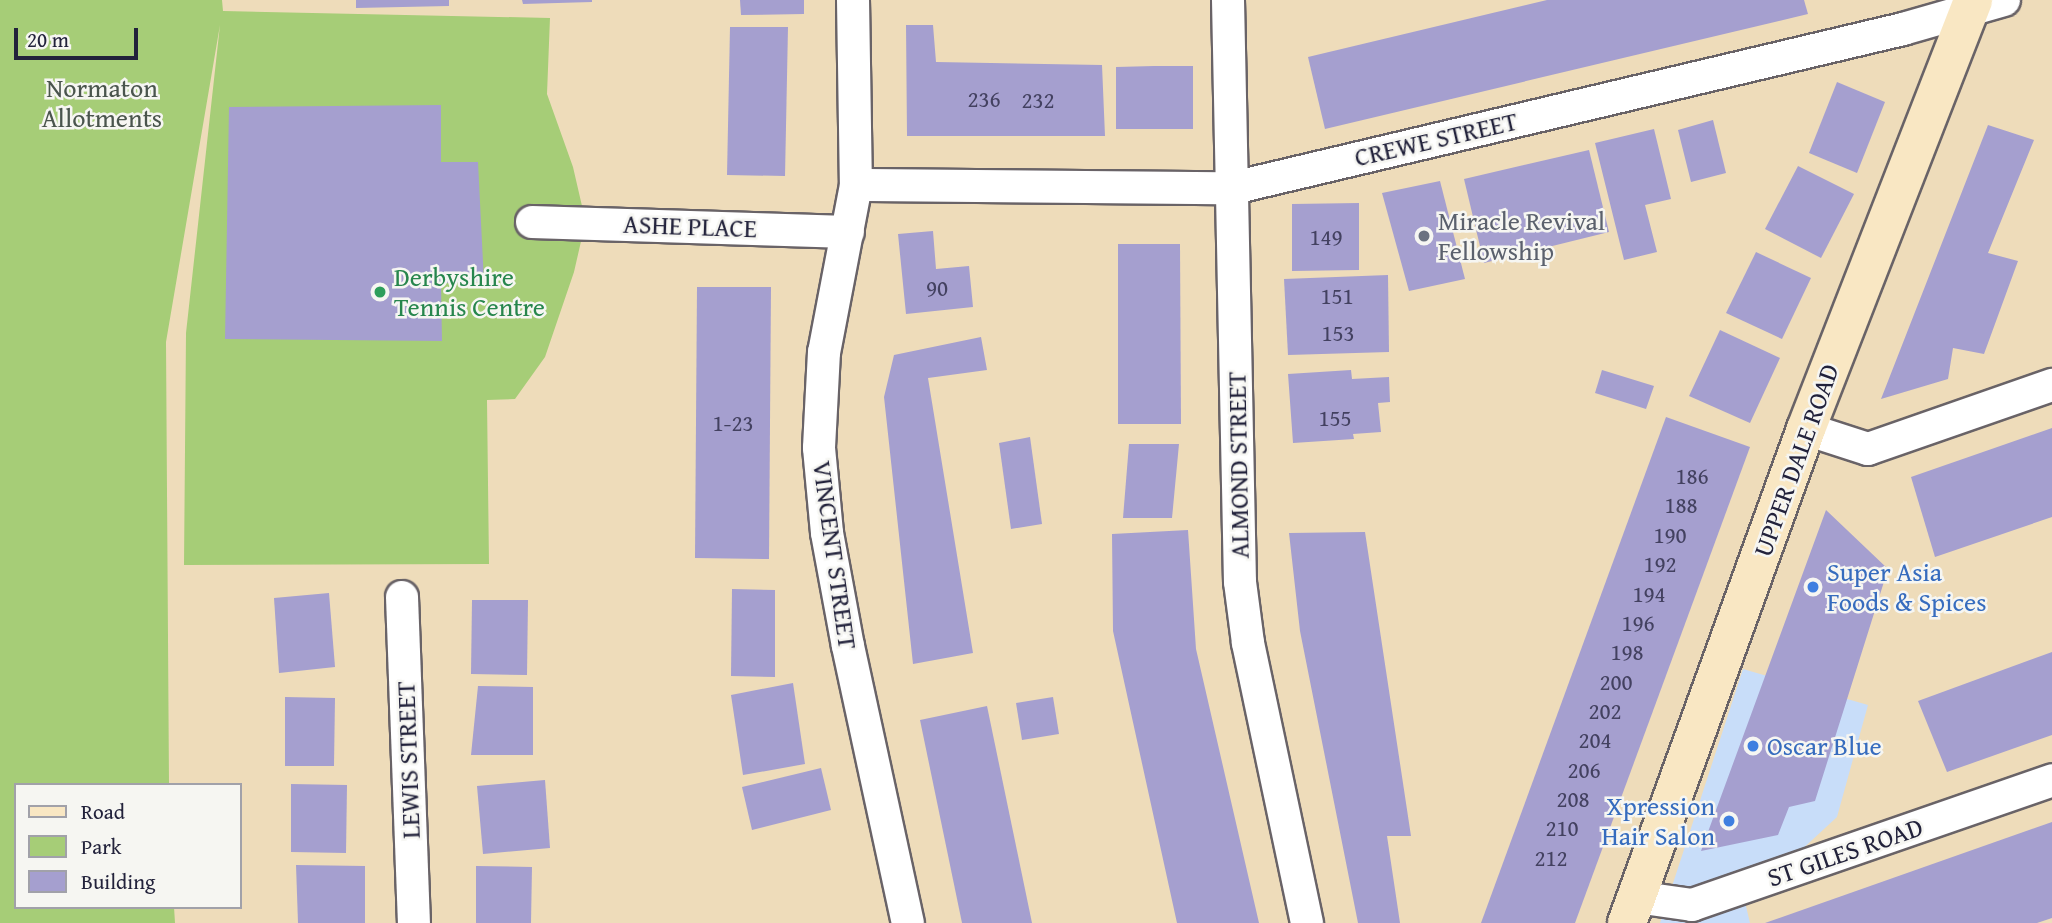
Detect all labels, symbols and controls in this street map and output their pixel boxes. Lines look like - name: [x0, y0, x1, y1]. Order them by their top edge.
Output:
- scale bar: [18, 14, 142, 58]
- text: 20 m: [27, 24, 69, 55]
- park label: Normaton Allotments: [42, 72, 162, 134]
- house number: 236: [967, 85, 1001, 113]
- house number: 232: [1021, 86, 1055, 114]
- street label: CREWE STREET: [1351, 105, 1521, 173]
- place label: Miracle Revival Fellowship: [1438, 205, 1605, 266]
- street label: ASHE PLACE: [623, 208, 757, 244]
- house number: 149: [1309, 223, 1343, 251]
- marker: Miracle Revival Fellowship: [1416, 228, 1432, 244]
- place label: Derbyshire Tennis Centre: [394, 261, 545, 322]
- house number: 90: [926, 274, 948, 302]
- house number: 151: [1320, 282, 1354, 310]
- marker: Derbyshire Tennis Centre: [372, 284, 388, 300]
- house number: 153: [1321, 319, 1355, 347]
- street label: UPPER DALE ROAD: [1747, 359, 1845, 561]
- street label: ALMOND STREET: [1221, 371, 1255, 559]
- house number: 155: [1318, 404, 1352, 432]
- house number: 1-23: [712, 409, 754, 437]
- street label: VINCENT STREET: [806, 459, 864, 651]
- house number: 186: [1675, 462, 1709, 490]
- house number: 188: [1664, 491, 1698, 519]
- house number: 190: [1653, 521, 1687, 549]
- house number: 192: [1643, 550, 1677, 578]
- place label: Super Asia Foods & Spices: [1827, 556, 1986, 618]
- marker: Super Asia Foods & Spices: [1805, 579, 1821, 595]
- house number: 194: [1632, 580, 1666, 608]
- house number: 196: [1621, 609, 1655, 637]
- house number: 198: [1610, 638, 1644, 666]
- house number: 200: [1599, 668, 1633, 696]
- street label: LEWIS STREET: [390, 681, 426, 839]
- house number: 202: [1588, 697, 1622, 725]
- house number: 204: [1578, 726, 1612, 754]
- place label: Oscar Blue: [1767, 730, 1882, 762]
- marker: Oscar Blue: [1745, 738, 1761, 754]
- house number: 206: [1567, 756, 1601, 784]
- legend: [14, 783, 242, 909]
- house number: 208: [1556, 785, 1590, 813]
- place label: Xpression Hair Salon: [1602, 790, 1715, 852]
- text: Road: [81, 796, 125, 827]
- street label: ST GILES ROAD: [1763, 811, 1927, 893]
- marker: Xpression Hair Salon: [1721, 813, 1737, 829]
- house number: 210: [1545, 814, 1579, 842]
- text: Park: [81, 831, 122, 862]
- house number: 212: [1534, 844, 1568, 872]
- text: Building: [81, 866, 155, 897]

